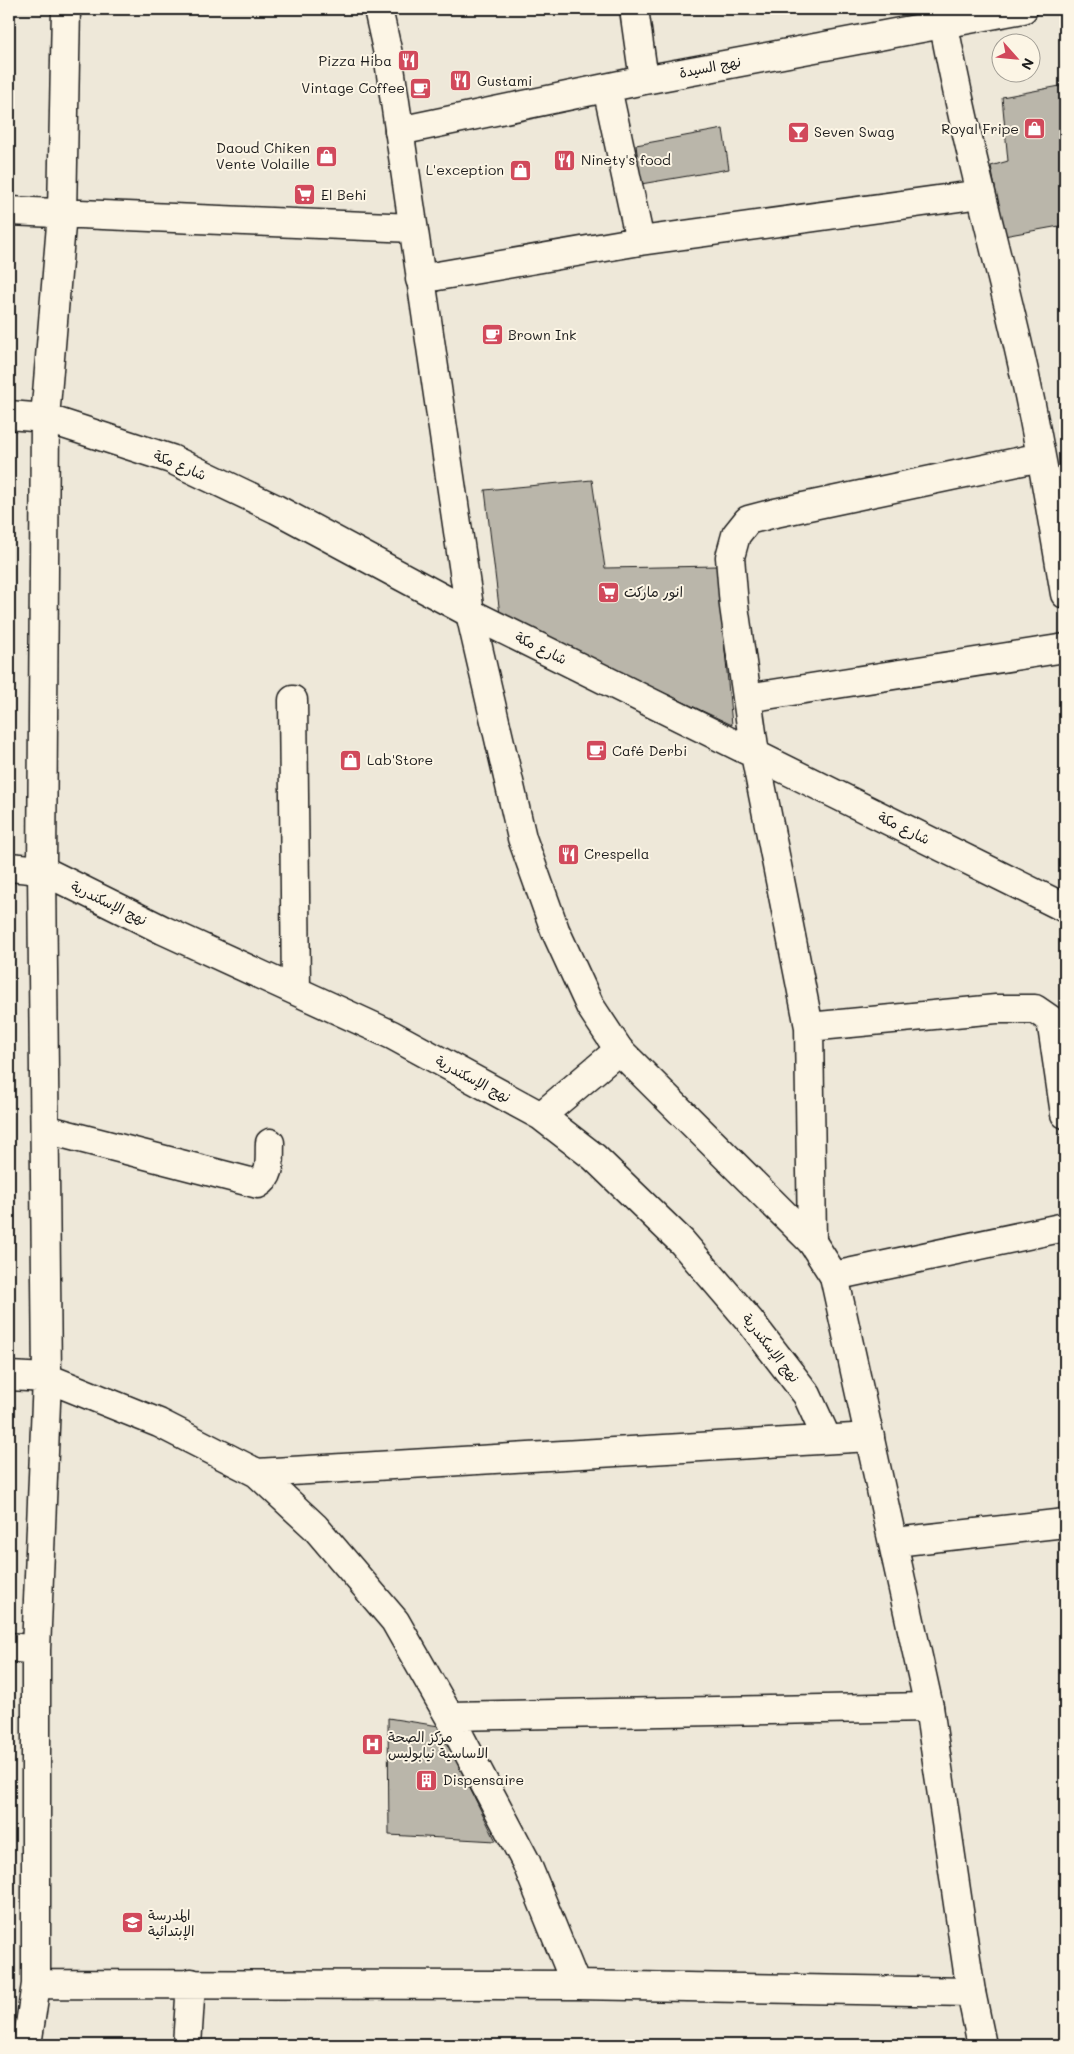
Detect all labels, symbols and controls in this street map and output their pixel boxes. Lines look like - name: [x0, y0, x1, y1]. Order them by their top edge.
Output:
- north arrow: [992, 32, 1042, 82]
- restaurant icon: Pizza Hiba: [396, 49, 420, 73]
- place label: Pizza Hiba: [318, 51, 392, 70]
- street label: نهج السيدة: [677, 51, 743, 83]
- text: N: [1017, 55, 1039, 73]
- restaurant icon: Gustami: [449, 69, 473, 93]
- place label: Gustami: [477, 71, 532, 90]
- cafe icon: Vintage Coffee: [409, 76, 433, 100]
- place label: Vintage Coffee: [301, 78, 405, 97]
- shop icon: Royal Fripe: [1023, 117, 1047, 141]
- place label: Royal Fripe: [941, 119, 1019, 138]
- bar icon: Seven Swag: [786, 120, 810, 144]
- place label: Seven Swag: [814, 122, 894, 141]
- place label: Daoud Chiken Vente Volaille: [216, 138, 310, 173]
- shop icon: Daoud Chiken Vente Volaille: [314, 144, 338, 168]
- restaurant icon: Ninety's food: [553, 148, 577, 172]
- place label: Ninety's food: [581, 150, 671, 169]
- shop icon: L'exception: [508, 158, 532, 182]
- place label: L'exception: [426, 160, 504, 179]
- supermarket icon: El Behi: [293, 183, 317, 207]
- place label: El Behi: [321, 185, 367, 204]
- cafe icon: Brown Ink: [480, 323, 504, 347]
- place label: Brown Ink: [508, 325, 576, 344]
- street label: شارع مكة: [151, 445, 209, 485]
- supermarket icon: انور ماركت: [596, 580, 620, 604]
- place label: انور ماركت: [624, 582, 683, 601]
- street label: شارع مكة: [512, 627, 570, 669]
- cafe icon: Café Derbi: [584, 739, 608, 763]
- place label: Café Derbi: [612, 741, 687, 760]
- shop icon: Lab'Store: [339, 748, 363, 772]
- place label: Lab'Store: [367, 750, 433, 769]
- street label: شارع مكة: [875, 807, 933, 849]
- restaurant icon: Crespella: [556, 842, 580, 866]
- place label: Crespella: [584, 844, 650, 863]
- street label: نهج الإسكندرية: [67, 876, 151, 930]
- street label: نهج الإسكندرية: [432, 1051, 514, 1107]
- street label: نهج الإسكندرية: [738, 1309, 804, 1387]
- place label: مركز الصحة الاساسية نيابوليس: [388, 1727, 488, 1762]
- hospital icon: مركز الصحة الاساسية نيابوليس: [360, 1733, 384, 1757]
- building icon: Dispensaire: [415, 1768, 439, 1792]
- place label: Dispensaire: [443, 1770, 524, 1789]
- place label: المدرسة الإبتدائية: [148, 1905, 194, 1941]
- school or university icon: المدرسة الإبتدائية: [120, 1911, 144, 1935]

